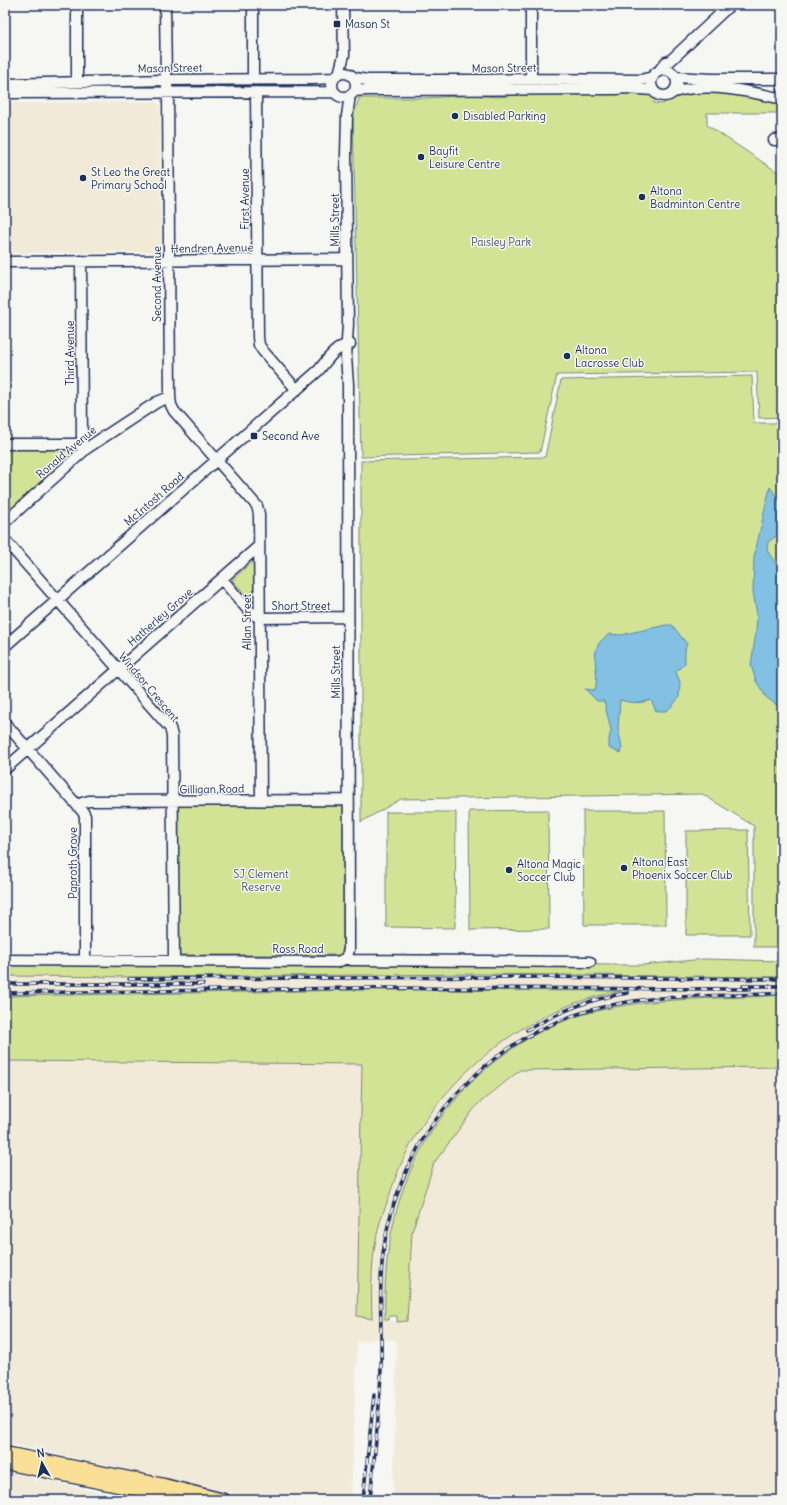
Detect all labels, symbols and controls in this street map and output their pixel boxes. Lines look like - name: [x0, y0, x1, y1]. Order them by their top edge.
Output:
- place label: Mason St: [345, 17, 390, 31]
- marker: Mason St: [332, 19, 342, 29]
- street label: Mason Street: [138, 60, 203, 76]
- street label: Mason Street: [472, 60, 537, 76]
- place label: Disabled Parking: [463, 109, 546, 123]
- marker: Disabled Parking: [450, 111, 460, 121]
- place label: Bayfit Leisure Centre: [429, 144, 500, 171]
- marker: Bayfit Leisure Centre: [416, 152, 426, 162]
- place label: St Leo the Great Primary School: [91, 165, 171, 192]
- street label: First Avenue: [238, 168, 252, 230]
- marker: St Leo the Great Primary School: [78, 173, 88, 183]
- place label: Altona Badminton Centre: [650, 184, 740, 211]
- marker: Altona Badminton Centre: [637, 192, 647, 202]
- street label: Mills Street: [328, 193, 342, 247]
- park label: Paisley Park: [471, 235, 531, 249]
- street label: Hendren Avenue: [171, 240, 253, 256]
- street label: Second Avenue: [150, 246, 164, 322]
- street label: Third Avenue: [63, 320, 77, 385]
- place label: Altona Lacrosse Club: [575, 343, 644, 370]
- marker: Altona Lacrosse Club: [562, 351, 572, 361]
- street label: Ronald Avenue: [33, 423, 99, 481]
- place label: Second Ave: [262, 429, 320, 443]
- marker: Second Ave: [249, 431, 259, 441]
- street label: McIntosh Road: [121, 469, 187, 529]
- street label: Hatherley Grove: [125, 585, 195, 649]
- street label: Allan Street: [240, 593, 254, 650]
- street label: Short Street: [272, 599, 331, 613]
- street label: Mills Street: [329, 645, 343, 699]
- street label: Windsor Crescent: [116, 649, 183, 725]
- street label: Gilligan Road: [179, 781, 245, 797]
- street label: Paproth Grove: [66, 827, 80, 899]
- place label: Altona East Phoenix Soccer Club: [632, 855, 732, 882]
- place label: Altona Magic Soccer Club: [517, 857, 581, 884]
- marker: Altona East Phoenix Soccer Club: [619, 863, 629, 873]
- marker: Altona Magic Soccer Club: [504, 865, 514, 875]
- park label: SJ Clement Reserve: [233, 867, 289, 894]
- street label: Ross Road: [272, 942, 324, 956]
- north arrow: [22, 1443, 62, 1483]
- text: N: [36, 1446, 45, 1461]

